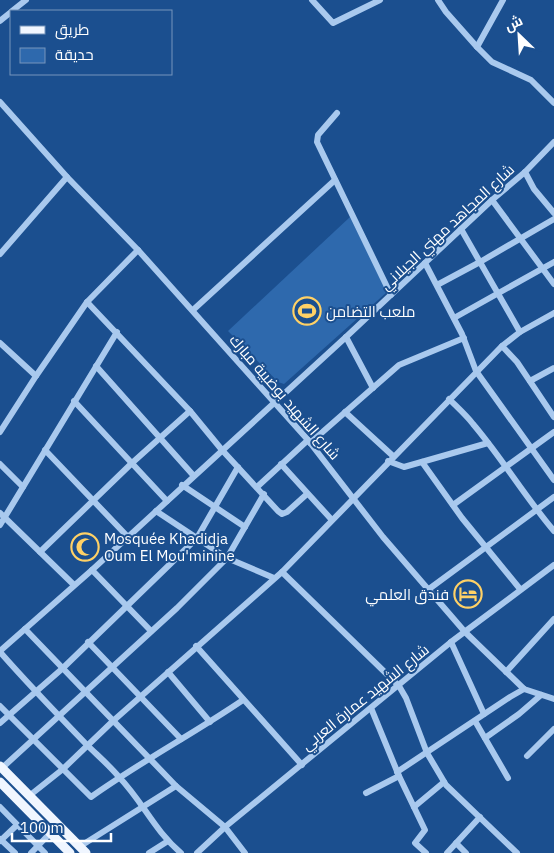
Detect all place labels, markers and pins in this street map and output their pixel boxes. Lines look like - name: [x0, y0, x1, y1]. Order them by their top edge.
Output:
- sports icon: ملعب التضامن: [292, 296, 322, 326]
- place label: ملعب التضامن: [326, 302, 415, 322]
- place label: Mosquée Khadidja Oum El Mou'minine: [104, 529, 235, 565]
- mosque icon: Mosquée Khadidja Oum El Mou'minine: [70, 532, 100, 562]
- hotel icon: فندق العلمي: [453, 579, 483, 609]
- place label: فندق العلمي: [365, 585, 449, 607]

